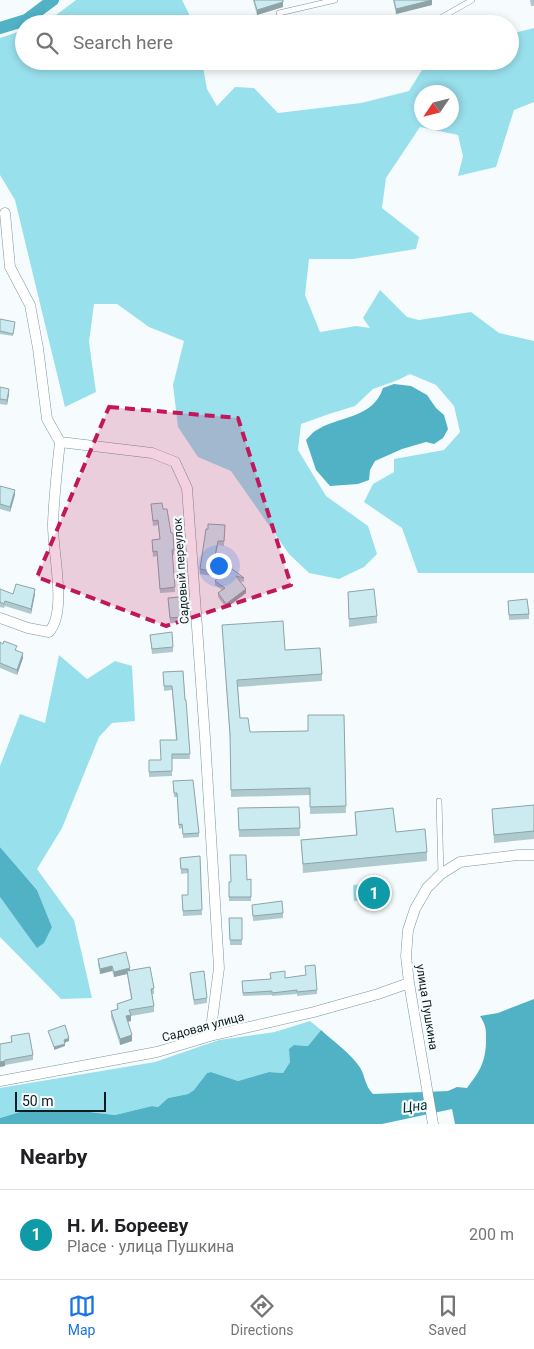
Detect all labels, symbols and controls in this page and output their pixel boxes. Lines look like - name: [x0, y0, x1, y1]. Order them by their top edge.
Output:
- search box: [15, 15, 519, 70]
- icon: search: [33, 29, 61, 57]
- text: Search here: [73, 31, 173, 54]
- north arrow: [414, 85, 459, 130]
- street label: Садовый переулок: [170, 517, 192, 625]
- your location: [206, 553, 232, 579]
- pin: 1: [358, 874, 390, 912]
- street label: улица Пушкина: [413, 963, 441, 1051]
- street label: Садовая улица: [160, 1009, 246, 1045]
- scale bar: [15, 1089, 106, 1112]
- text: 50 m: [22, 1093, 54, 1109]
- water label: Цна: [401, 1096, 429, 1116]
- text: Nearby: [20, 1145, 87, 1169]
- text: Н. И. Борееву: [67, 1214, 188, 1237]
- text: 1: [31, 1225, 41, 1244]
- text: 200 m: [469, 1225, 514, 1244]
- text: Place · улица Пушкина: [67, 1237, 234, 1256]
- tab: Map: [68, 1292, 96, 1338]
- tab: Directions: [231, 1292, 294, 1338]
- tab: Saved: [429, 1292, 466, 1338]

